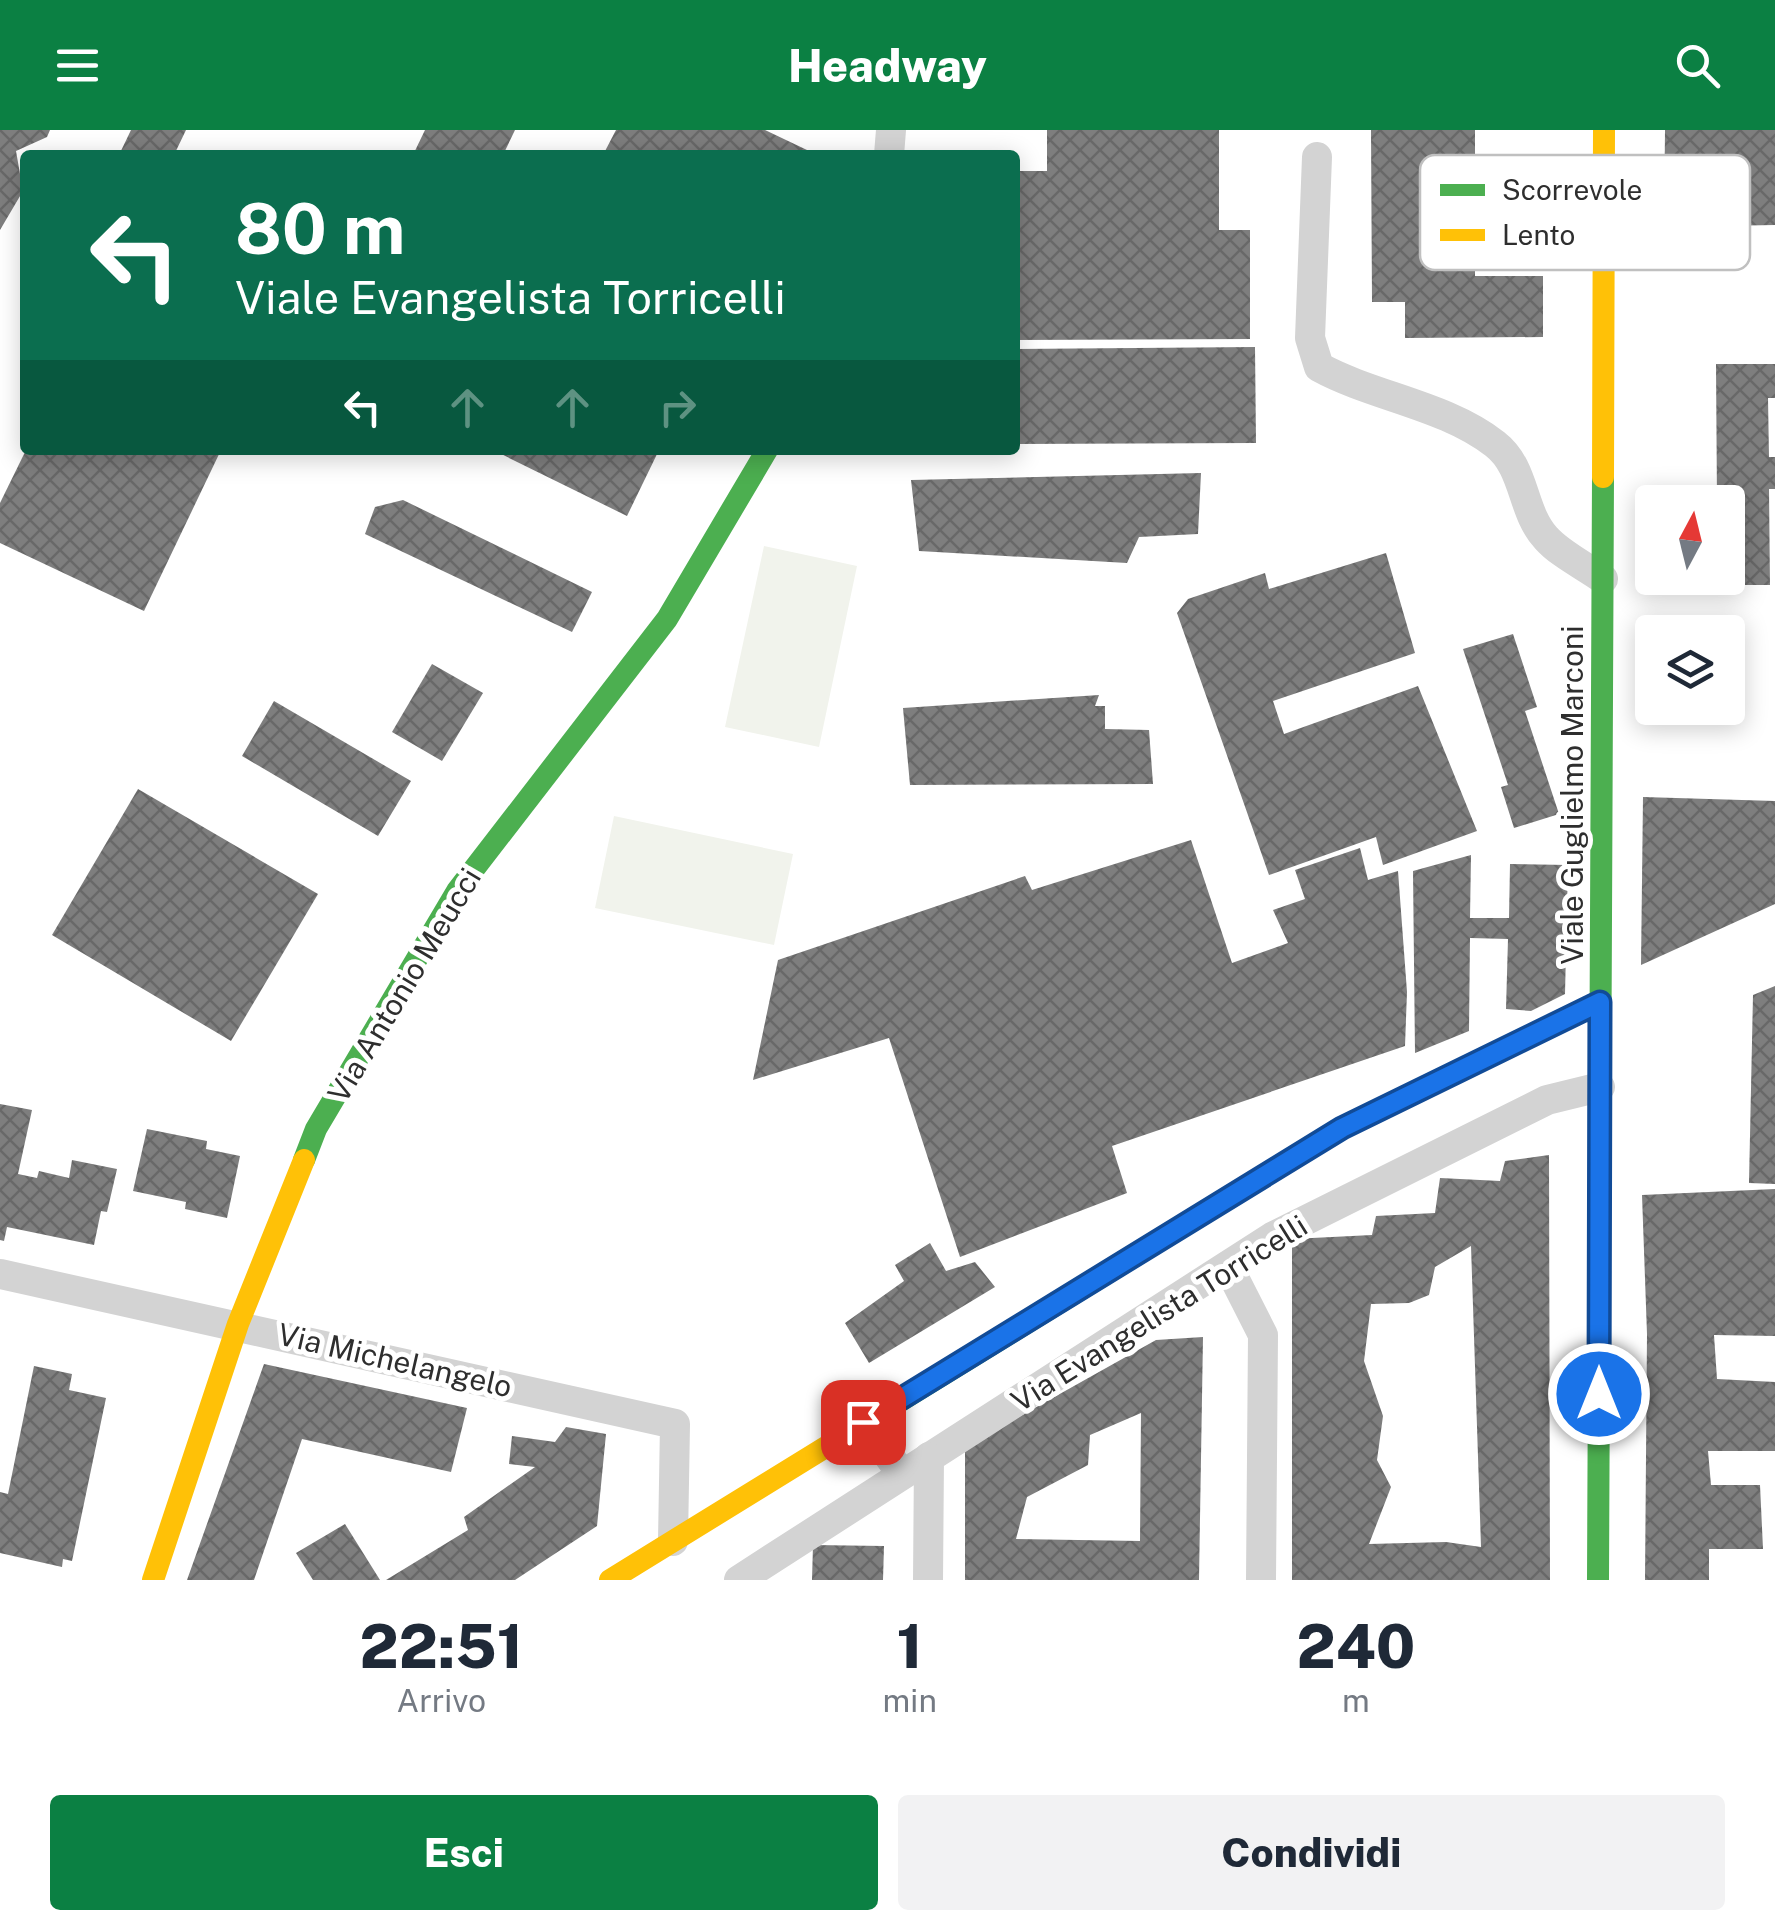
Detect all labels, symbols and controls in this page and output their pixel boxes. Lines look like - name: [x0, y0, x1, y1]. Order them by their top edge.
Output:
- icon: menu: [50, 38, 105, 93]
- icon: search: [1670, 38, 1725, 93]
- text: Headway: [788, 39, 987, 92]
- legend: [1420, 155, 1750, 270]
- text: Scorrevole: [1502, 173, 1642, 206]
- text: 80 m: [235, 187, 405, 270]
- icon: left: [70, 190, 200, 320]
- text: Lento: [1502, 218, 1575, 251]
- text: Viale Evangelista Torricelli: [235, 271, 786, 324]
- icon: left: [335, 380, 390, 435]
- icon: ahead: [440, 380, 495, 435]
- icon: ahead: [545, 380, 600, 435]
- icon: right: [650, 380, 705, 435]
- north arrow: [1635, 485, 1745, 595]
- map controls: [1635, 485, 1745, 725]
- button: layers: [1635, 615, 1745, 725]
- street label: Viale Guglielmo Marconi: [1554, 625, 1590, 965]
- street label: Via Antonio Meucci: [320, 861, 488, 1109]
- street label: Via Evangelista Torricelli: [1004, 1207, 1314, 1419]
- street label: Via Michelangelo: [274, 1316, 516, 1404]
- position arrow: [1547, 1342, 1651, 1446]
- pin: [821, 1380, 906, 1465]
- icon: arrive: [836, 1395, 891, 1450]
- text: 22:51: [360, 1611, 523, 1682]
- text: 1: [897, 1611, 923, 1682]
- text: 240: [1296, 1611, 1415, 1682]
- text: Arrivo: [397, 1682, 486, 1719]
- text: min: [883, 1682, 937, 1719]
- text: m: [1342, 1682, 1370, 1719]
- button: Esci: [50, 1795, 878, 1910]
- button: Condividi: [898, 1795, 1725, 1910]

